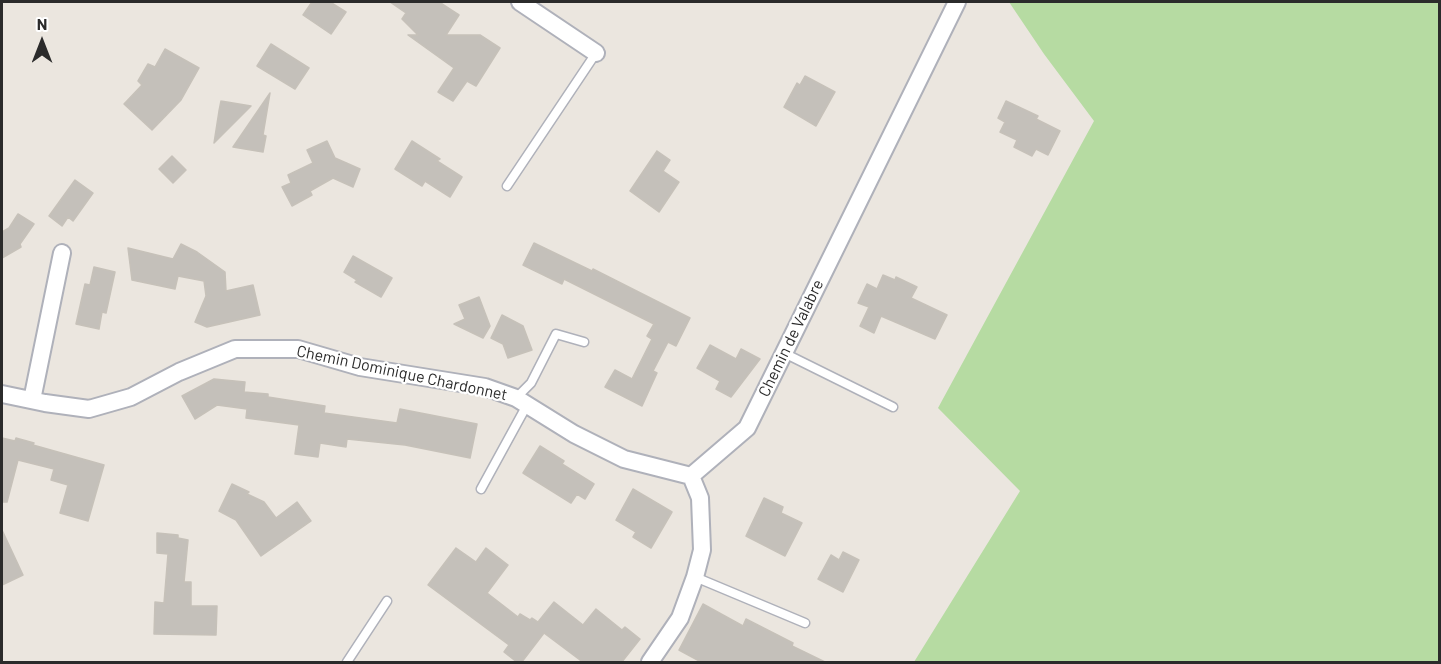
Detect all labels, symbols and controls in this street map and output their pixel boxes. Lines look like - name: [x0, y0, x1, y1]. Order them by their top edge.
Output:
- north arrow: [12, 12, 72, 72]
- text: N: [37, 14, 47, 33]
- street label: Chemin de Valabre: [754, 276, 828, 400]
- street label: Chemin Dominique Chardonnet: [295, 341, 509, 405]

